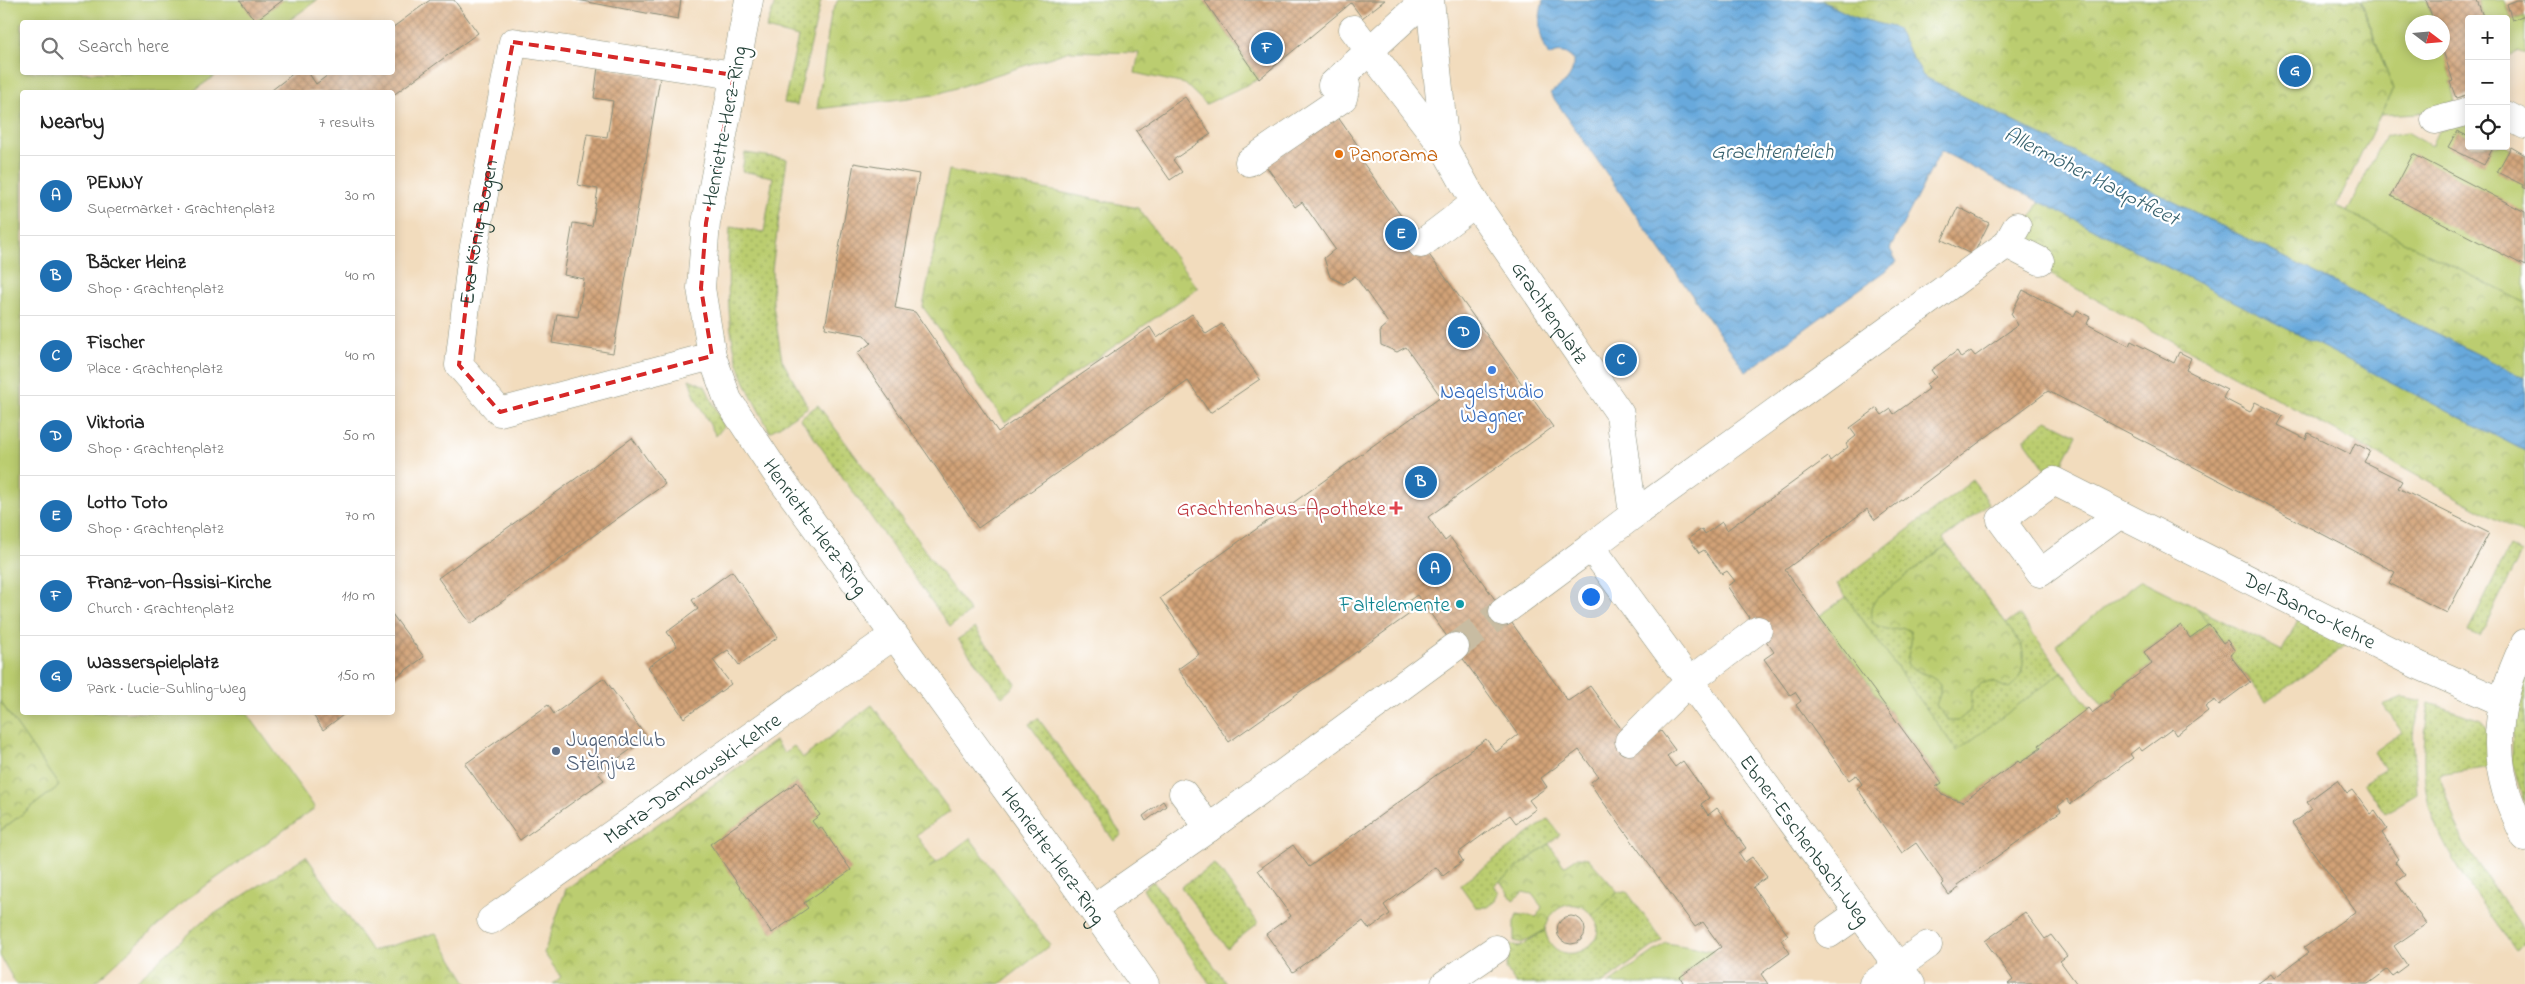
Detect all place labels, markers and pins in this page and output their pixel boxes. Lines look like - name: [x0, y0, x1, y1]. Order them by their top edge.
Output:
- pin: F: [1251, 29, 1283, 67]
- pin: G: [2279, 52, 2311, 90]
- place label: Panorama: [1349, 141, 1438, 171]
- marker: Panorama: [1333, 148, 1345, 160]
- pin: E: [1385, 215, 1417, 253]
- pin: D: [1448, 313, 1480, 351]
- pin: C: [1605, 341, 1637, 379]
- marker: Nagelstudio Wagner: [1486, 364, 1498, 376]
- place label: Nagelstudio Wagner: [1440, 378, 1544, 434]
- pin: B: [1405, 463, 1437, 501]
- place label: Grachtenhaus-Apotheke: [1177, 495, 1387, 525]
- marker: Grachtenhaus-Apotheke: [1390, 502, 1402, 514]
- pin: A: [1419, 550, 1451, 588]
- place label: Faltelemente: [1339, 591, 1451, 621]
- marker: Faltelemente: [1454, 598, 1466, 610]
- place label: Jugendclub Steinjuz: [566, 726, 665, 780]
- marker: Jugendclub Steinjuz: [550, 745, 562, 757]

